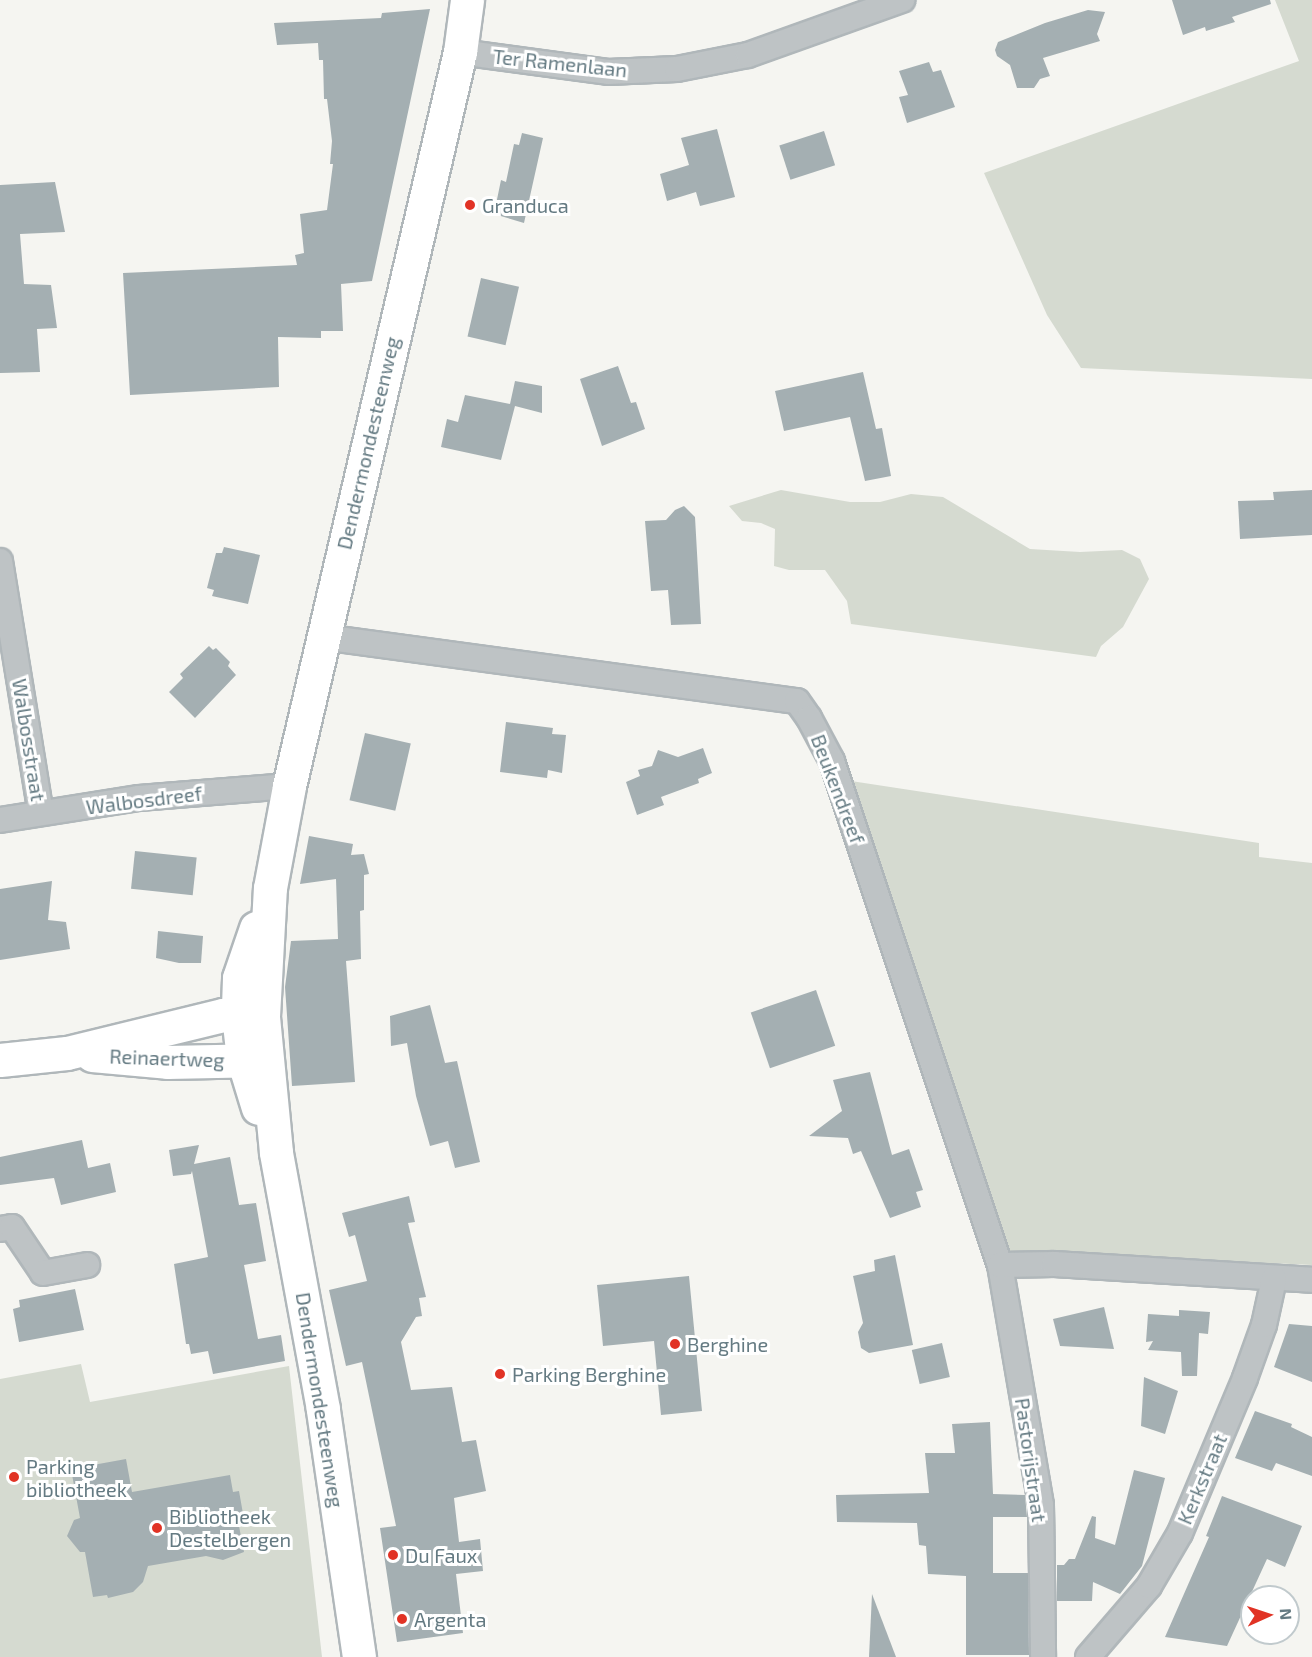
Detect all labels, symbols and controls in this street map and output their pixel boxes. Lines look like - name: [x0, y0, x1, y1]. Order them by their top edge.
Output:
- street label: Ter Ramenlaan: [491, 44, 629, 82]
- place label: Granduca: [482, 193, 569, 217]
- marker: Granduca: [463, 198, 477, 212]
- street label: Dendermondesteenweg: [332, 334, 404, 552]
- street label: Walbosstraat: [7, 677, 51, 803]
- street label: Beukendreef: [806, 731, 870, 847]
- street label: Walbosdreef: [85, 781, 203, 819]
- street label: Reinaertweg: [109, 1044, 225, 1072]
- street label: Dendermondesteenweg: [291, 1291, 349, 1509]
- place label: Berghine: [687, 1332, 768, 1356]
- marker: Berghine: [668, 1337, 682, 1351]
- place label: Parking Berghine: [512, 1362, 666, 1386]
- marker: Parking Berghine: [493, 1367, 507, 1381]
- street label: Pastorijstraat: [1010, 1396, 1052, 1524]
- street label: Kerkstraat: [1172, 1430, 1232, 1528]
- place label: Parking bibliotheek: [26, 1454, 127, 1501]
- marker: Parking bibliotheek: [7, 1470, 21, 1484]
- place label: Bibliotheek Destelbergen: [169, 1504, 291, 1551]
- marker: Bibliotheek Destelbergen: [150, 1521, 164, 1535]
- place label: Du Faux: [405, 1543, 477, 1567]
- marker: Du Faux: [386, 1548, 400, 1562]
- north arrow: [1240, 1585, 1300, 1645]
- place label: Argenta: [414, 1607, 486, 1631]
- text: N: [1277, 1608, 1296, 1620]
- marker: Argenta: [395, 1612, 409, 1626]

